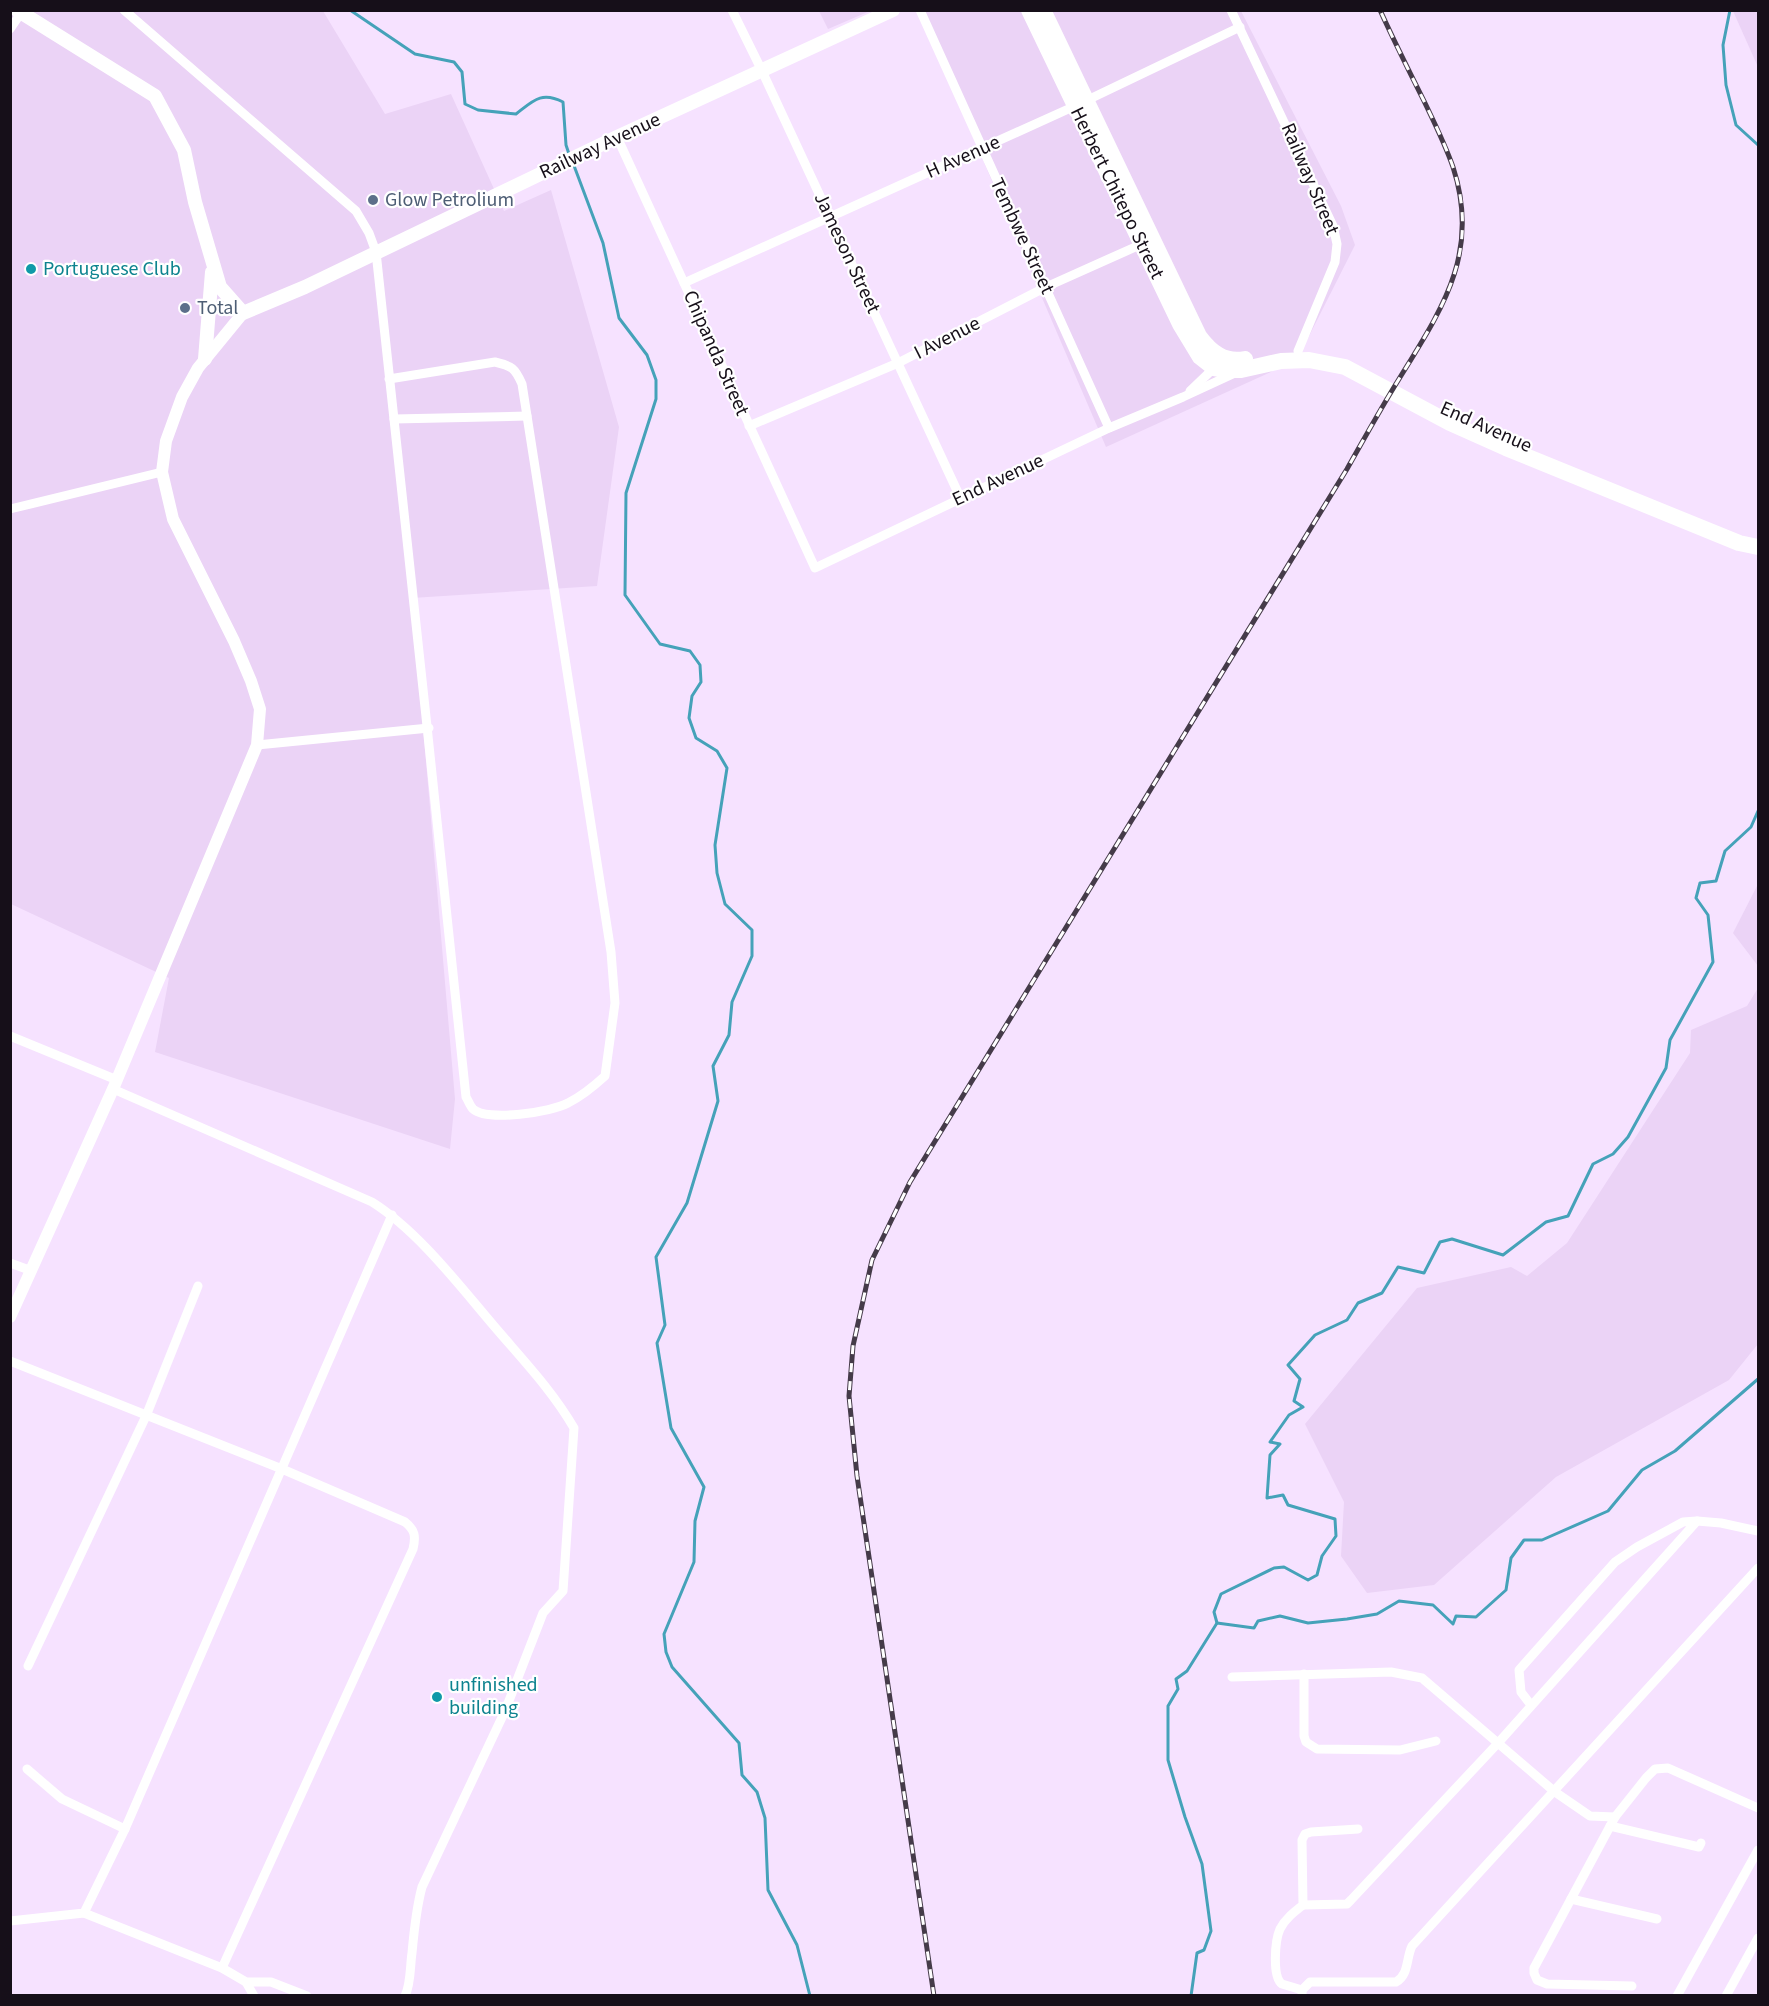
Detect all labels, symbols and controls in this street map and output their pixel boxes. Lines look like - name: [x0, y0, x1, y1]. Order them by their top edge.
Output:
- street label: Herbert Chitepo Street: [1063, 102, 1171, 284]
- street label: Railway Avenue: [535, 106, 665, 186]
- street label: Railway Street: [1274, 119, 1346, 240]
- street label: H Avenue: [921, 128, 1005, 186]
- street label: Tembwe Street: [983, 173, 1061, 299]
- place label: Glow Petrolium: [385, 186, 514, 214]
- street label: Jameson Street: [807, 188, 887, 318]
- marker: Glow Petrolium: [366, 193, 380, 207]
- place label: Portuguese Club: [43, 255, 181, 283]
- marker: Portuguese Club: [24, 262, 38, 276]
- street label: Chipanda Street: [676, 286, 756, 420]
- place label: Total: [197, 294, 238, 322]
- marker: Total: [178, 301, 192, 315]
- street label: I Avenue: [909, 309, 985, 367]
- street label: End Avenue: [1435, 394, 1537, 460]
- street label: End Avenue: [948, 447, 1048, 513]
- place label: unfinished building: [449, 1671, 538, 1722]
- marker: unfinished building: [430, 1690, 444, 1704]

